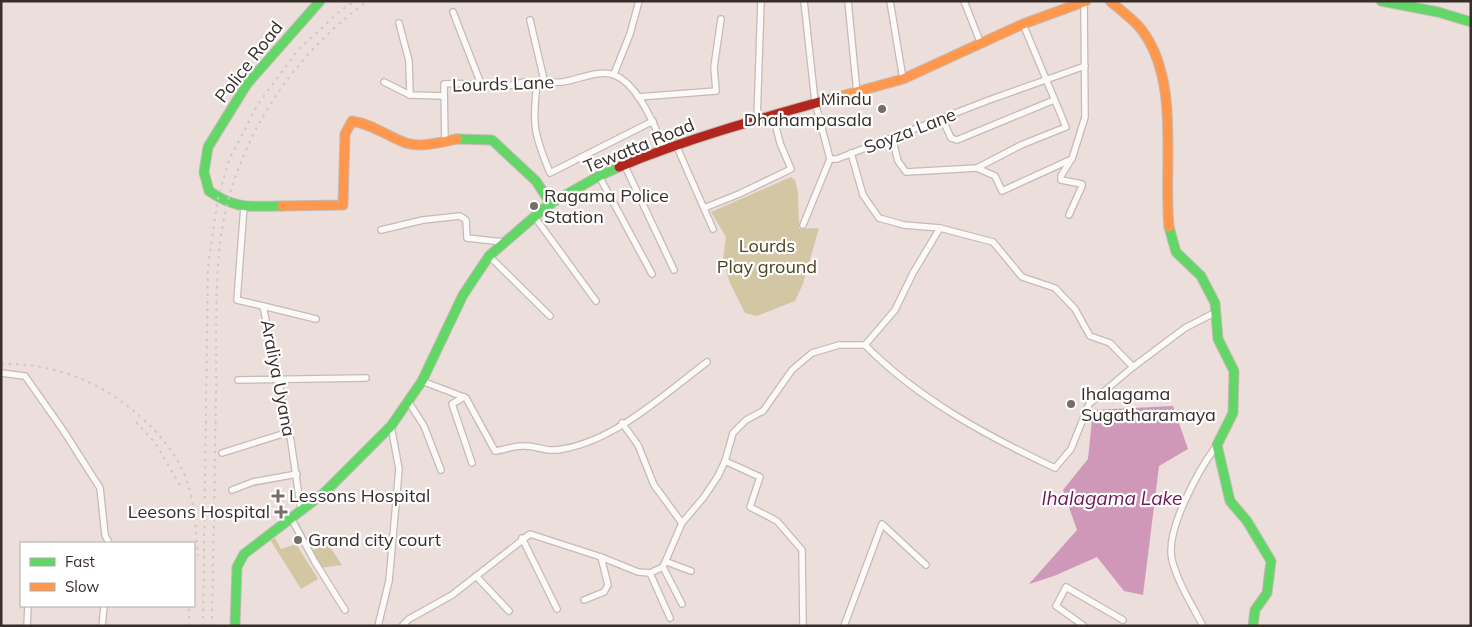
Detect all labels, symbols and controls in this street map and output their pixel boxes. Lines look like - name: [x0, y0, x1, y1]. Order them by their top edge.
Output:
- street label: Police Road: [210, 16, 288, 107]
- street label: Lourds Lane: [452, 70, 554, 97]
- place label: Mindu Dhahampasala: [744, 87, 872, 131]
- street label: Soyza Lane: [861, 103, 959, 159]
- marker: Mindu Dhahampasala: [876, 103, 888, 115]
- street label: Tewatta Road: [580, 113, 698, 178]
- place label: Ragama Police Station: [544, 184, 669, 228]
- marker: Ragama Police Station: [528, 200, 540, 212]
- park label: Lourds Play ground: [717, 234, 817, 278]
- street label: Araliya Uyana: [256, 318, 301, 438]
- place label: Ihalagama Sugatharamaya: [1081, 382, 1216, 426]
- marker: Ihalagama Sugatharamaya: [1065, 398, 1077, 410]
- place label: Lessons Hospital: [289, 484, 430, 507]
- water label: Ihalagama Lake: [1042, 486, 1182, 510]
- marker: Lessons Hospital: [271, 489, 285, 503]
- place label: Leesons Hospital: [128, 500, 270, 523]
- marker: Leesons Hospital: [274, 505, 288, 519]
- place label: Grand city court: [308, 528, 441, 551]
- marker: Grand city court: [292, 534, 304, 546]
- legend: [20, 542, 195, 607]
- text: Fast: [65, 552, 95, 571]
- text: Slow: [65, 577, 99, 596]

